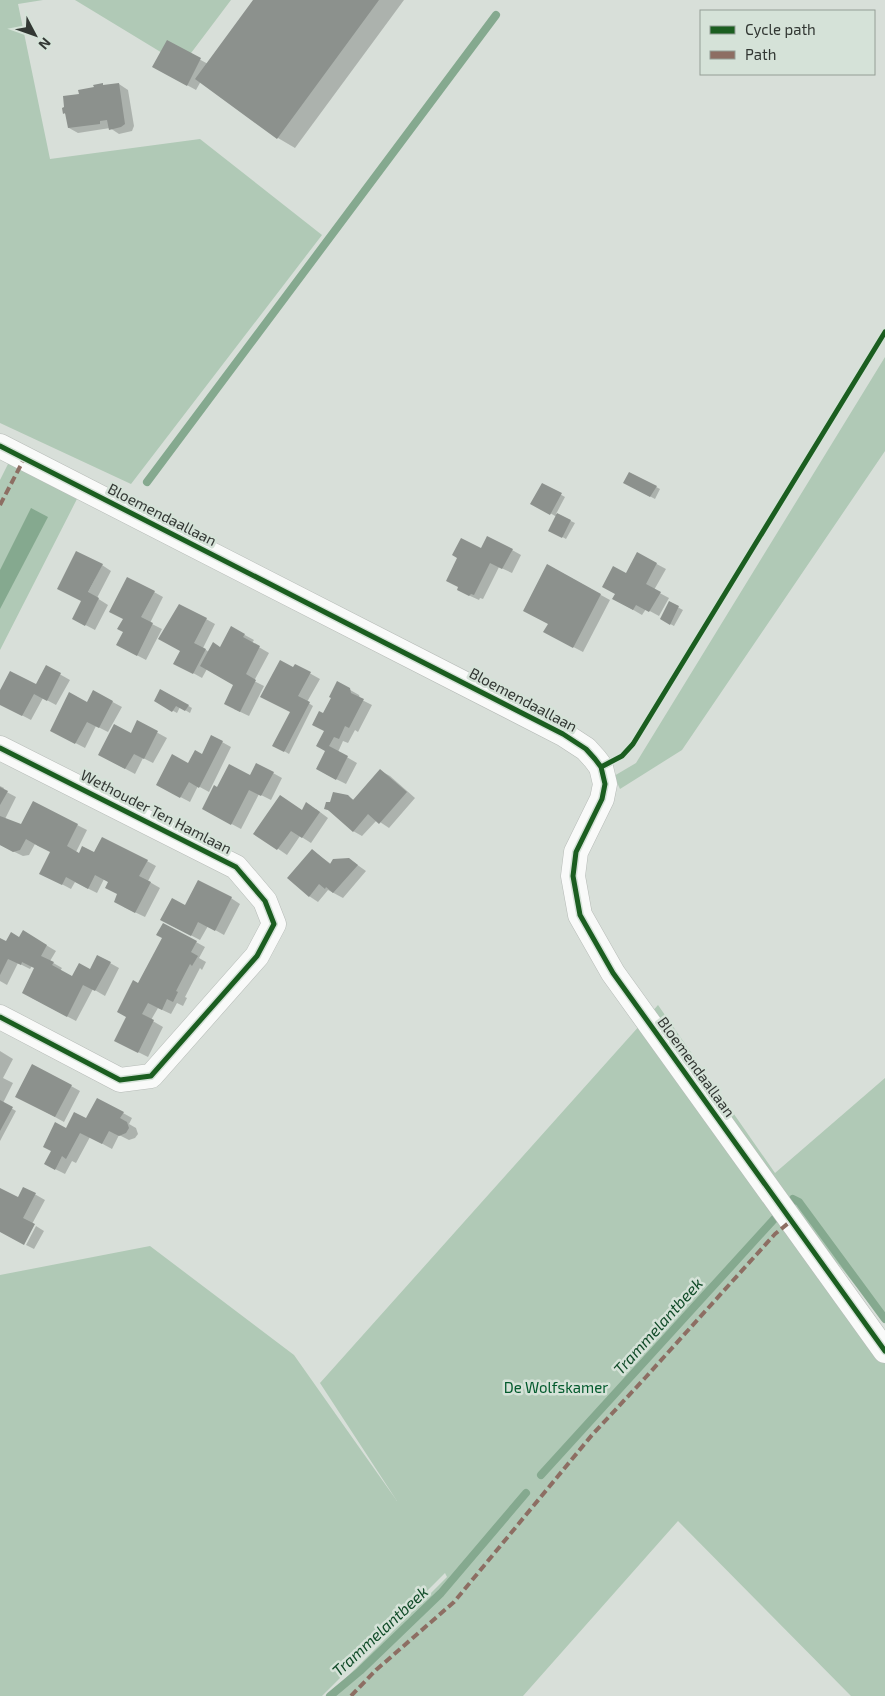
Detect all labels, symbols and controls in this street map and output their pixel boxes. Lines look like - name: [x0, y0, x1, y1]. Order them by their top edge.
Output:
- north arrow: [10, 10, 60, 60]
- legend: [700, 10, 875, 75]
- text: Cycle path: [745, 20, 816, 38]
- text: N: [35, 34, 55, 53]
- text: Path: [745, 45, 776, 63]
- street label: Bloemendaallaan: [105, 479, 220, 549]
- street label: Bloemendaallaan: [467, 663, 580, 735]
- street label: Wethouder Ten Hamlaan: [78, 765, 235, 857]
- street label: Bloemendaallaan: [654, 1013, 739, 1120]
- water label: Trammelantbeek: [609, 1273, 706, 1378]
- park label: De Wolfskamer: [504, 1378, 608, 1396]
- water label: Trammelantbeek: [328, 1582, 431, 1680]

